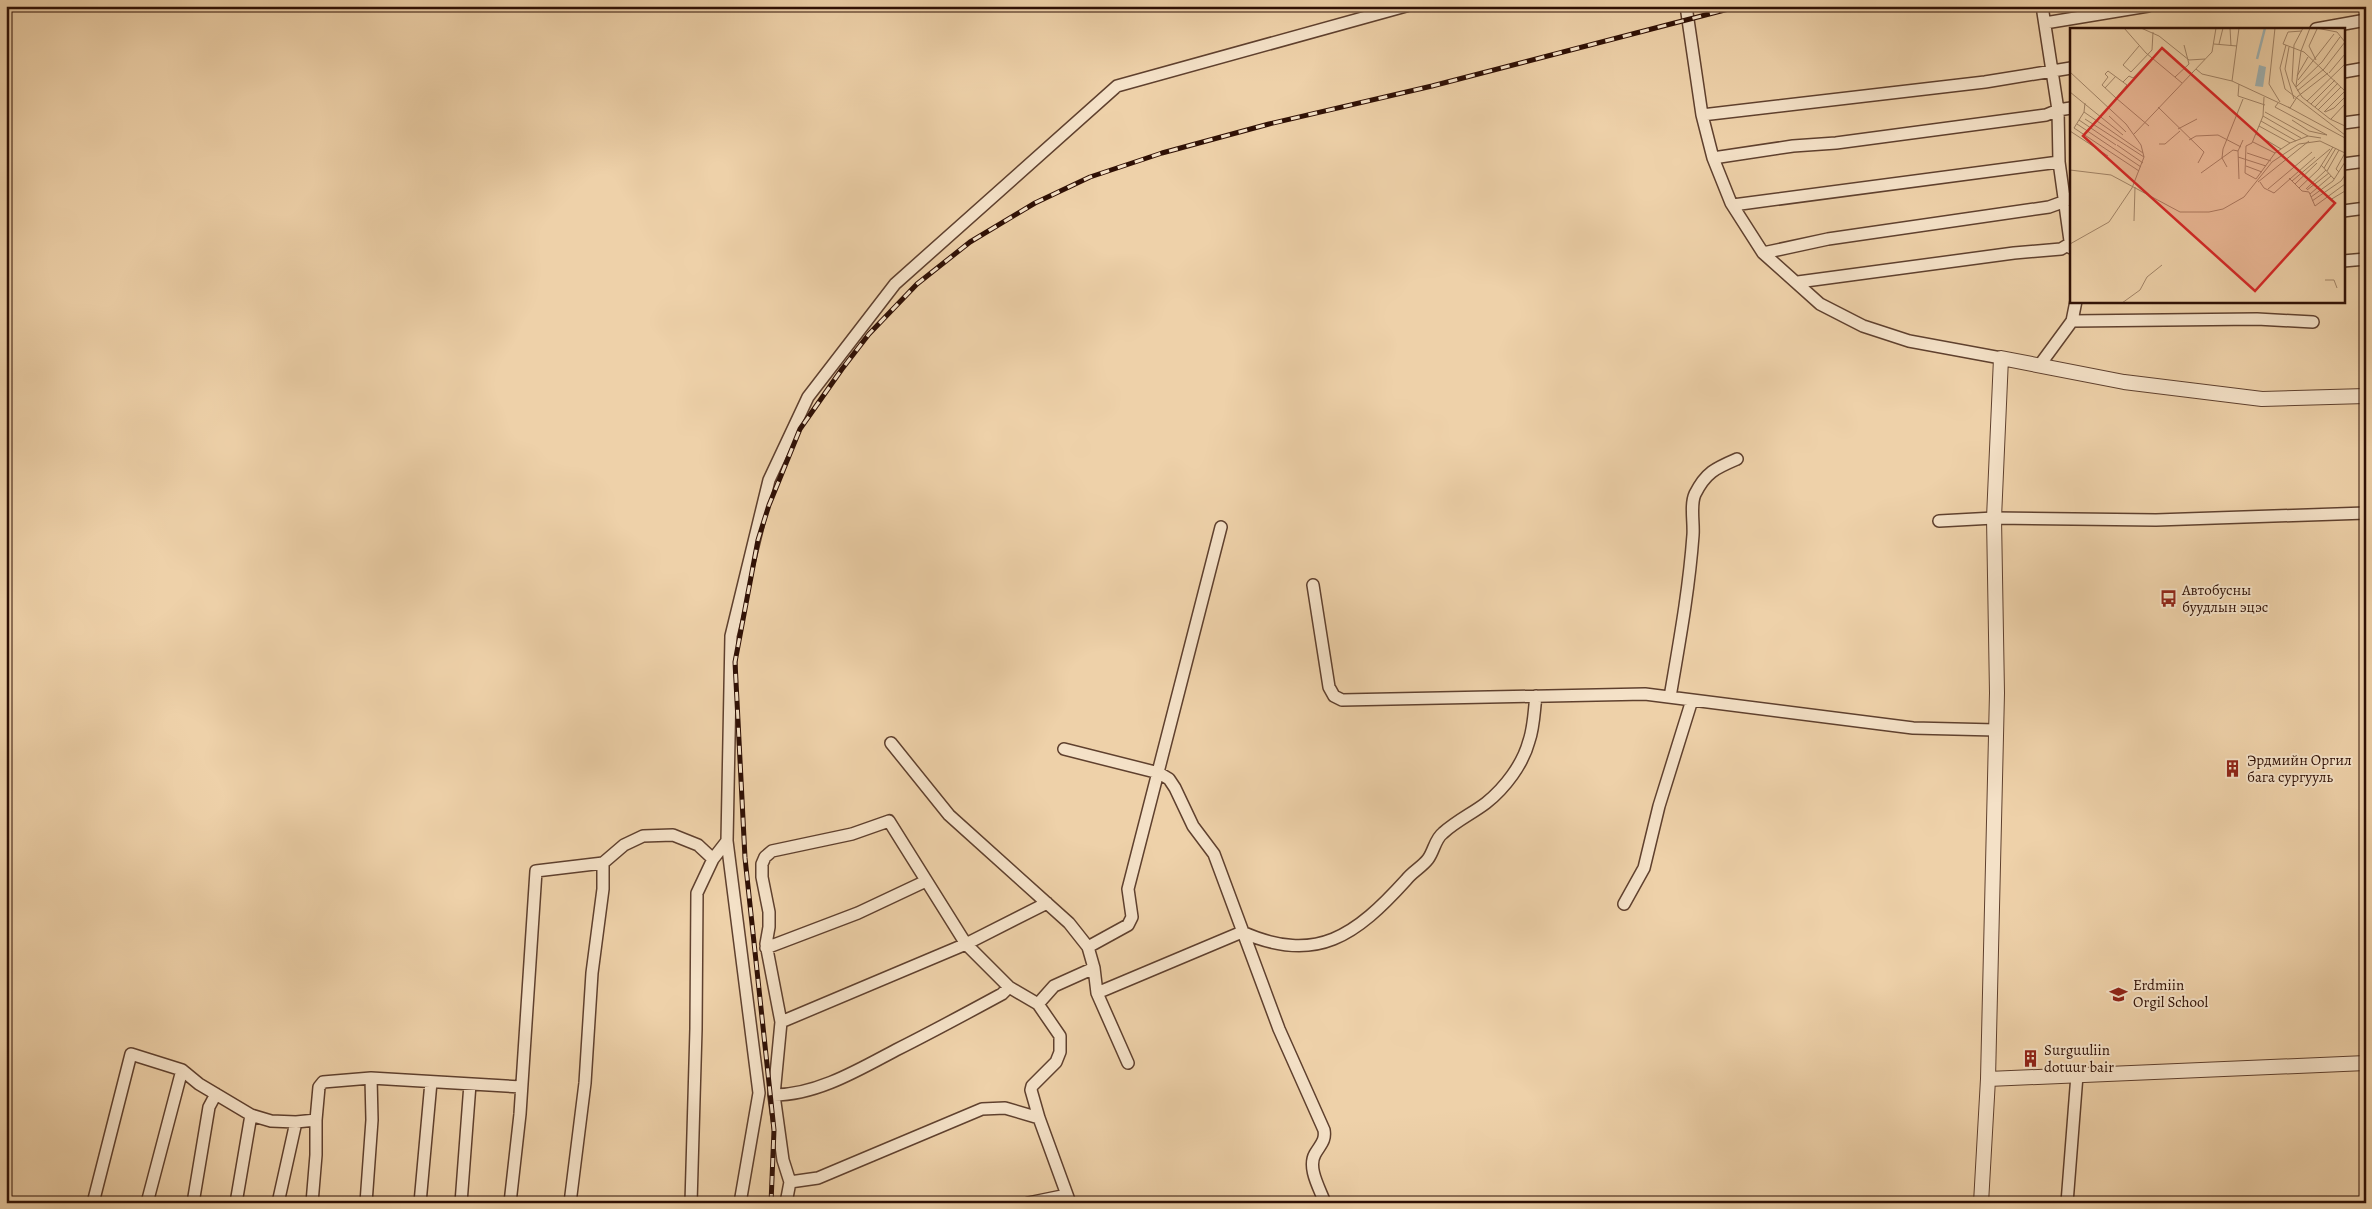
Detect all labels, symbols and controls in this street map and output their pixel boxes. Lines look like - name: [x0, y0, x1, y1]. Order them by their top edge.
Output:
- inset map: [2070, 28, 2344, 302]
- place label: Автобусны буудлын эцэс: [2181, 580, 2268, 617]
- bus stop icon: Автобусны буудлын эцэс: [2158, 589, 2178, 609]
- place label: Эрдмийн Оргил бага сургууль: [2247, 750, 2352, 787]
- building icon: Эрдмийн Оргил бага сургууль: [2223, 759, 2243, 779]
- place label: Erdmiin Orgil School: [2133, 975, 2208, 1012]
- school or university icon: Erdmiin Orgil School: [2109, 984, 2129, 1004]
- place label: Surguuliin dotuur bair: [2044, 1040, 2114, 1077]
- building icon: Surguuliin dotuur bair: [2020, 1049, 2040, 1069]

